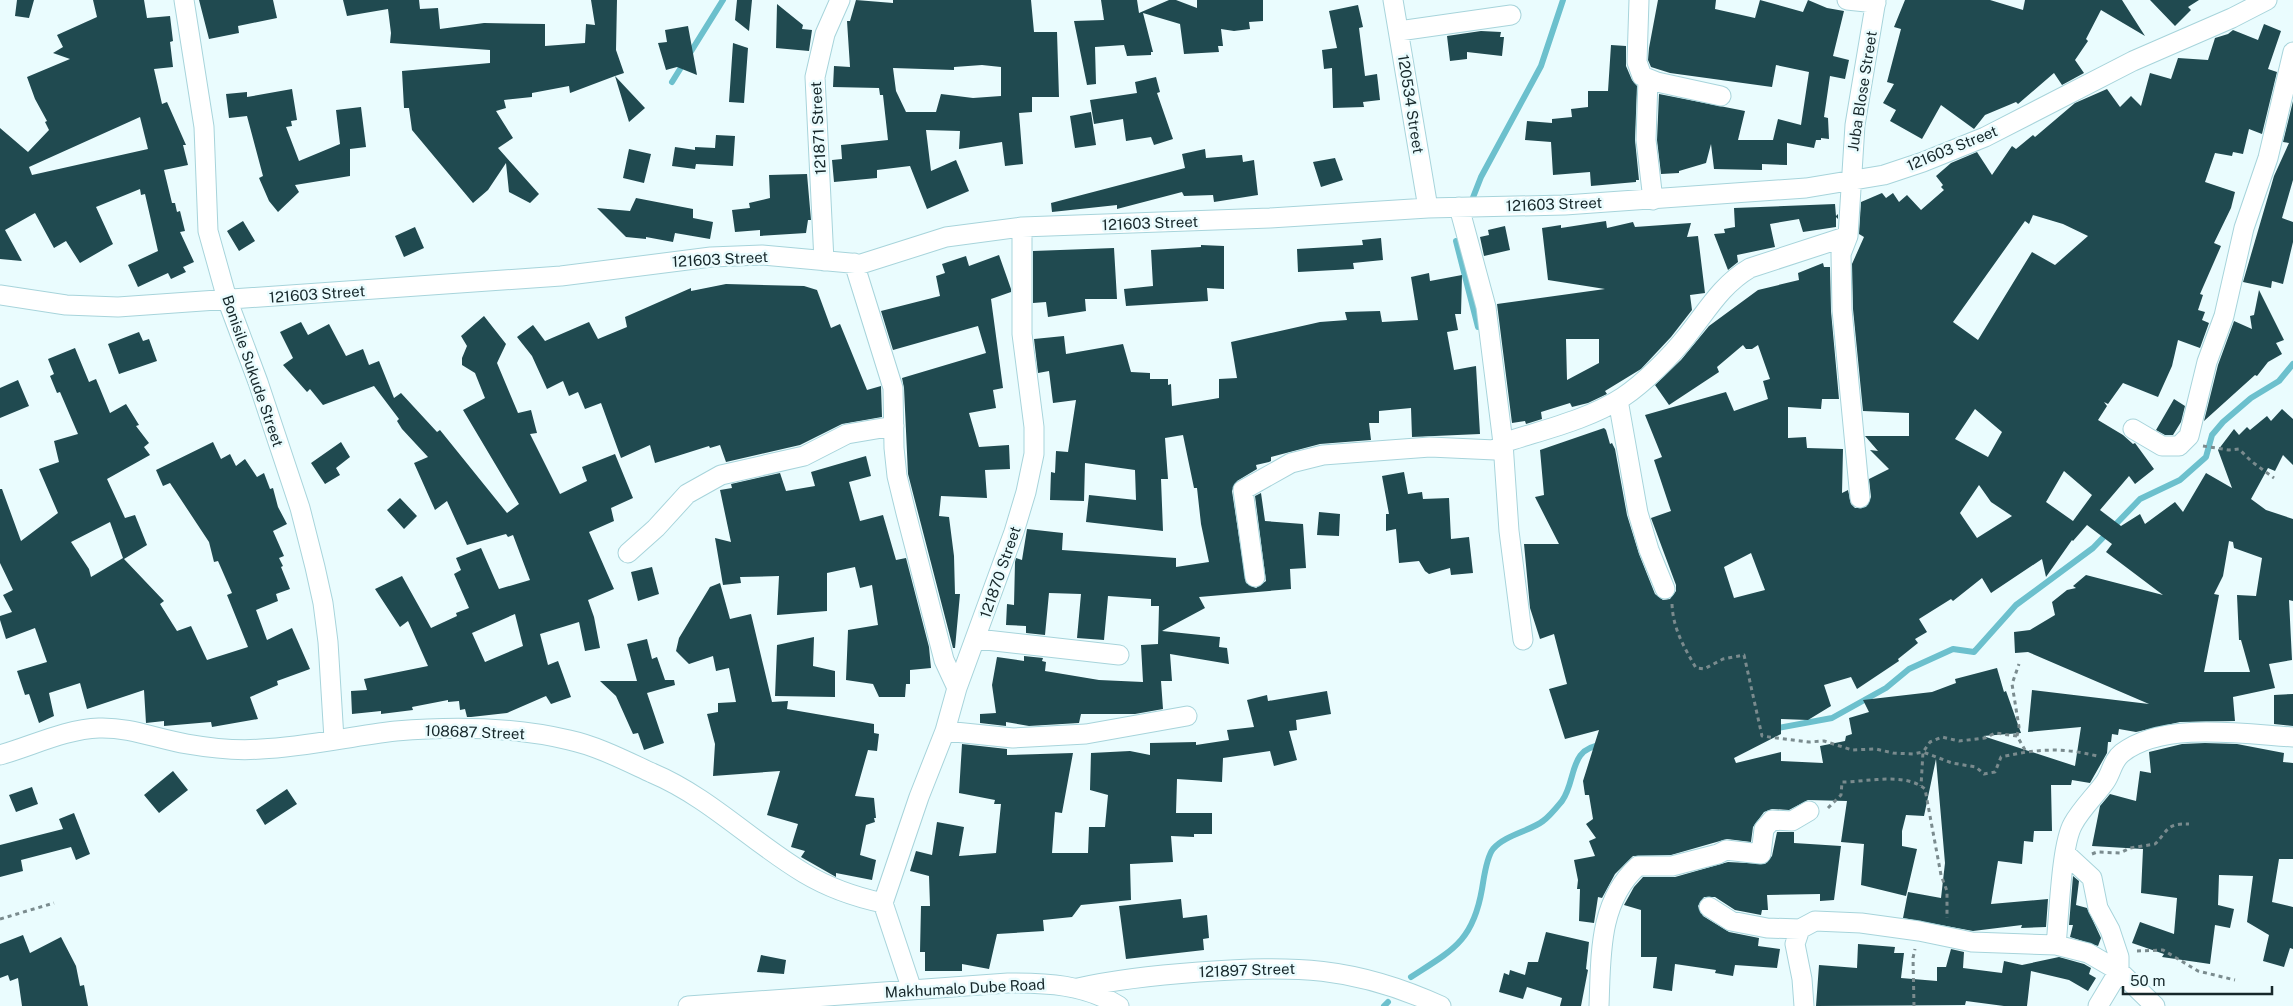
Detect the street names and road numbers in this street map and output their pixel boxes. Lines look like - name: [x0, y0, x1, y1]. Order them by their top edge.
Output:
- street label: Juba Blose Street: [1844, 29, 1880, 152]
- street label: 120534 Street: [1395, 53, 1427, 155]
- street label: 121871 Street: [807, 81, 829, 175]
- street label: 121603 Street: [1904, 122, 2000, 174]
- street label: 121603 Street: [1506, 194, 1603, 214]
- street label: 121603 Street: [1102, 213, 1199, 233]
- street label: 121603 Street: [671, 248, 769, 270]
- street label: 121603 Street: [268, 282, 366, 306]
- street label: Bonisile Sukude Street: [219, 293, 287, 449]
- street label: 121870 Street: [976, 524, 1024, 620]
- street label: 108687 Street: [425, 722, 525, 742]
- street label: 121897 Street: [1199, 960, 1296, 980]
- street label: Makhumalo Dube Road: [884, 975, 1046, 1001]

